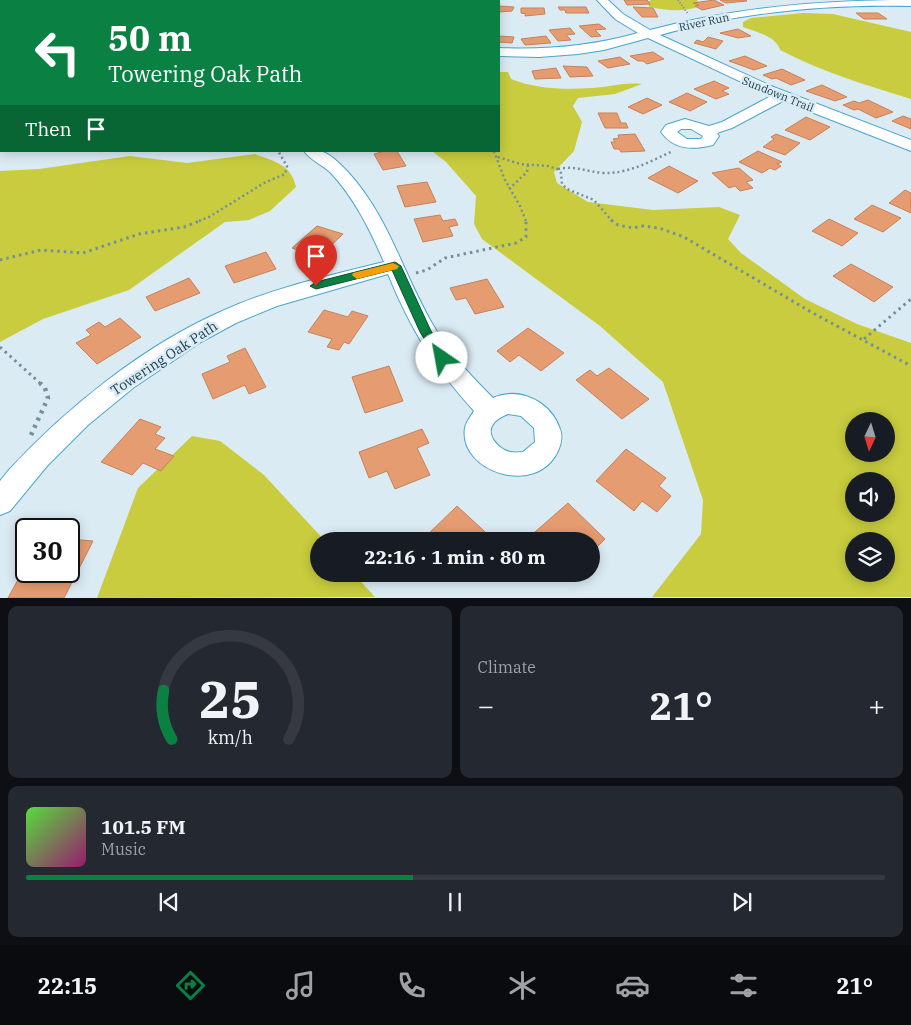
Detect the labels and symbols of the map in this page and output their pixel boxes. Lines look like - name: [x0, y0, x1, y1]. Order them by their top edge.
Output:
- street label: River Run: [678, 10, 730, 34]
- street label: Sundown Trail: [740, 73, 816, 115]
- pin: [295, 235, 337, 286]
- street label: Towering Oak Path: [107, 317, 221, 399]
- position arrow: [415, 331, 467, 383]
- north arrow: [845, 412, 895, 462]
- speed limit sign: 30: [15, 518, 80, 583]

